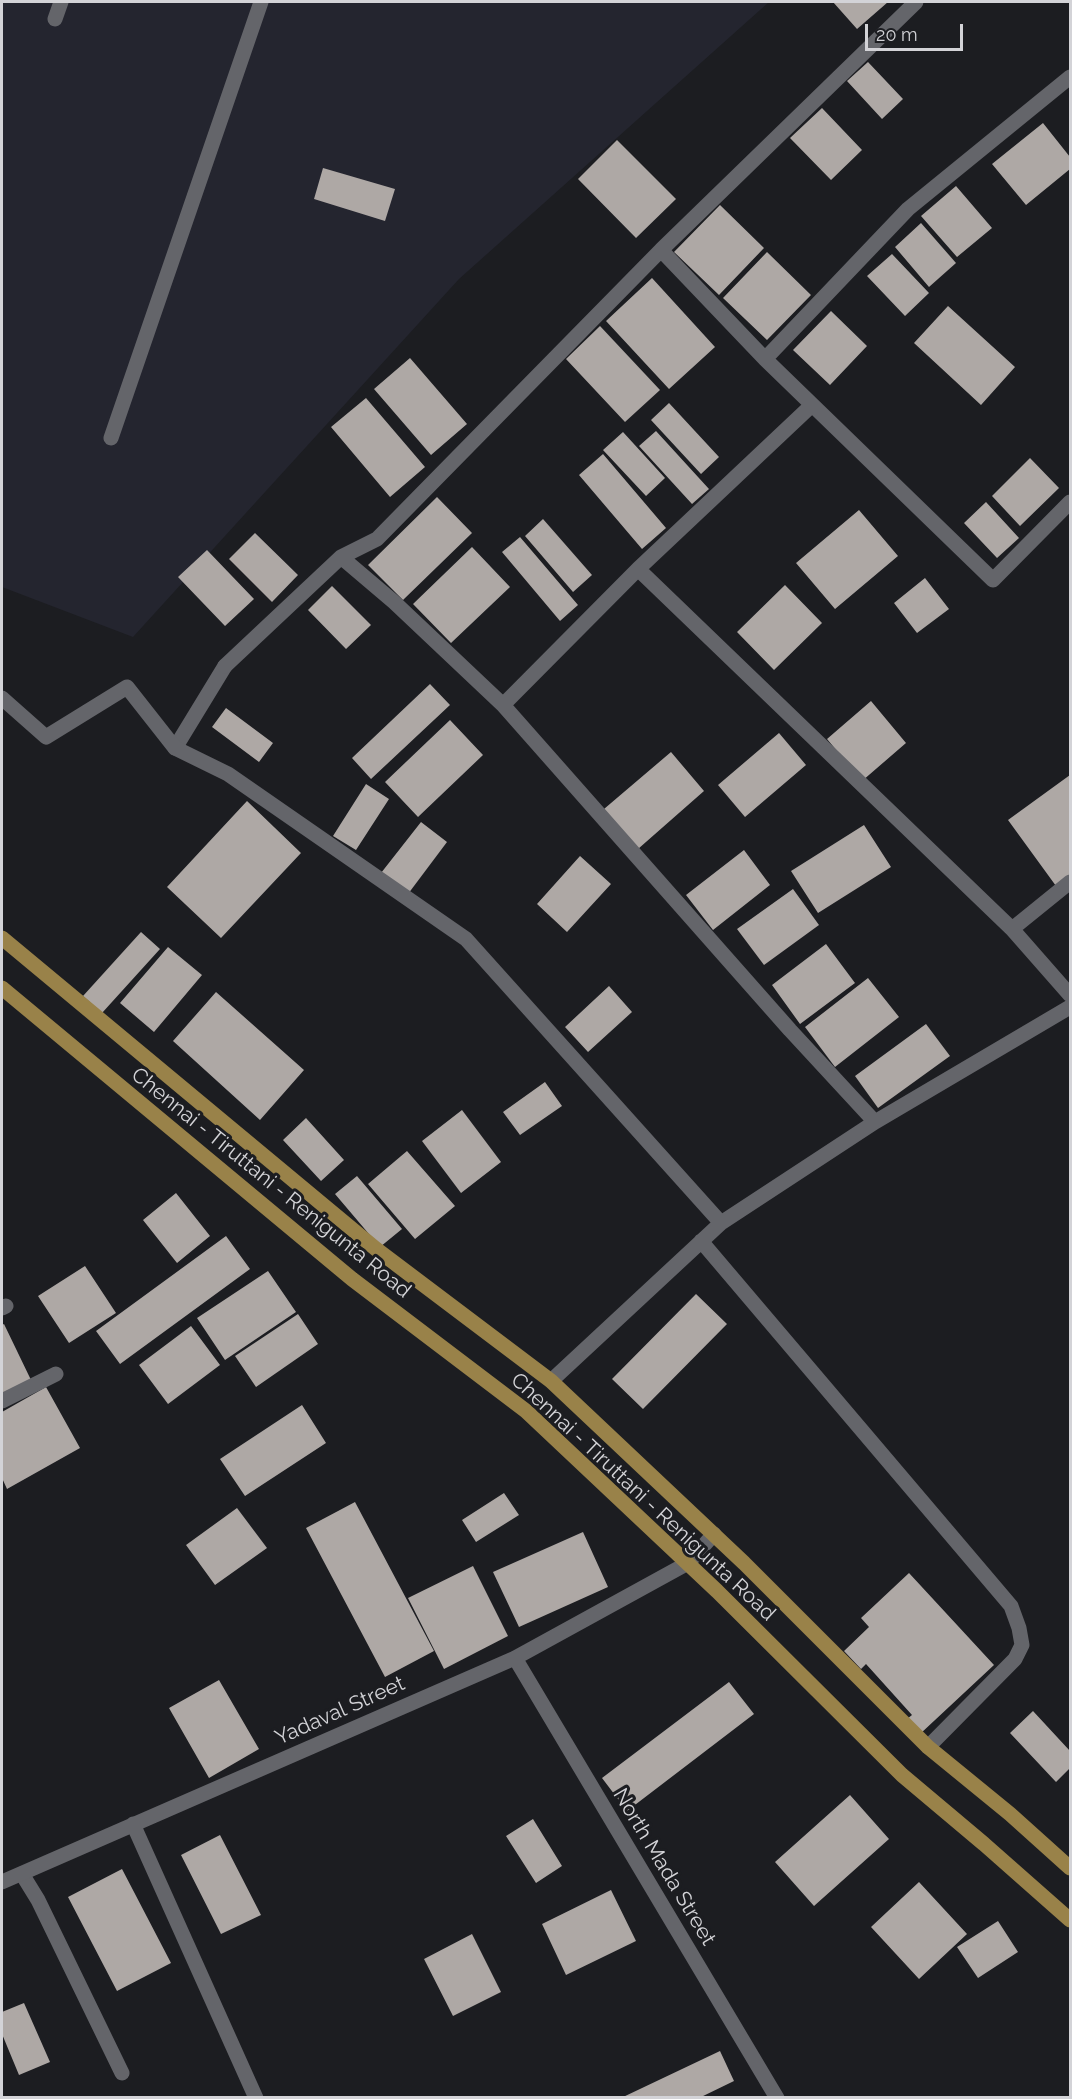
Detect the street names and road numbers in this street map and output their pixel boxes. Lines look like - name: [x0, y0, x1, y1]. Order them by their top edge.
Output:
- street label: Chennai - Tiruttani - Renigunta Road: [126, 1062, 416, 1304]
- street label: Chennai - Tiruttani - Renigunta Road: [506, 1368, 780, 1626]
- street label: Yadaval Street: [271, 1671, 409, 1751]
- street label: North Mada Street: [607, 1784, 721, 1950]

